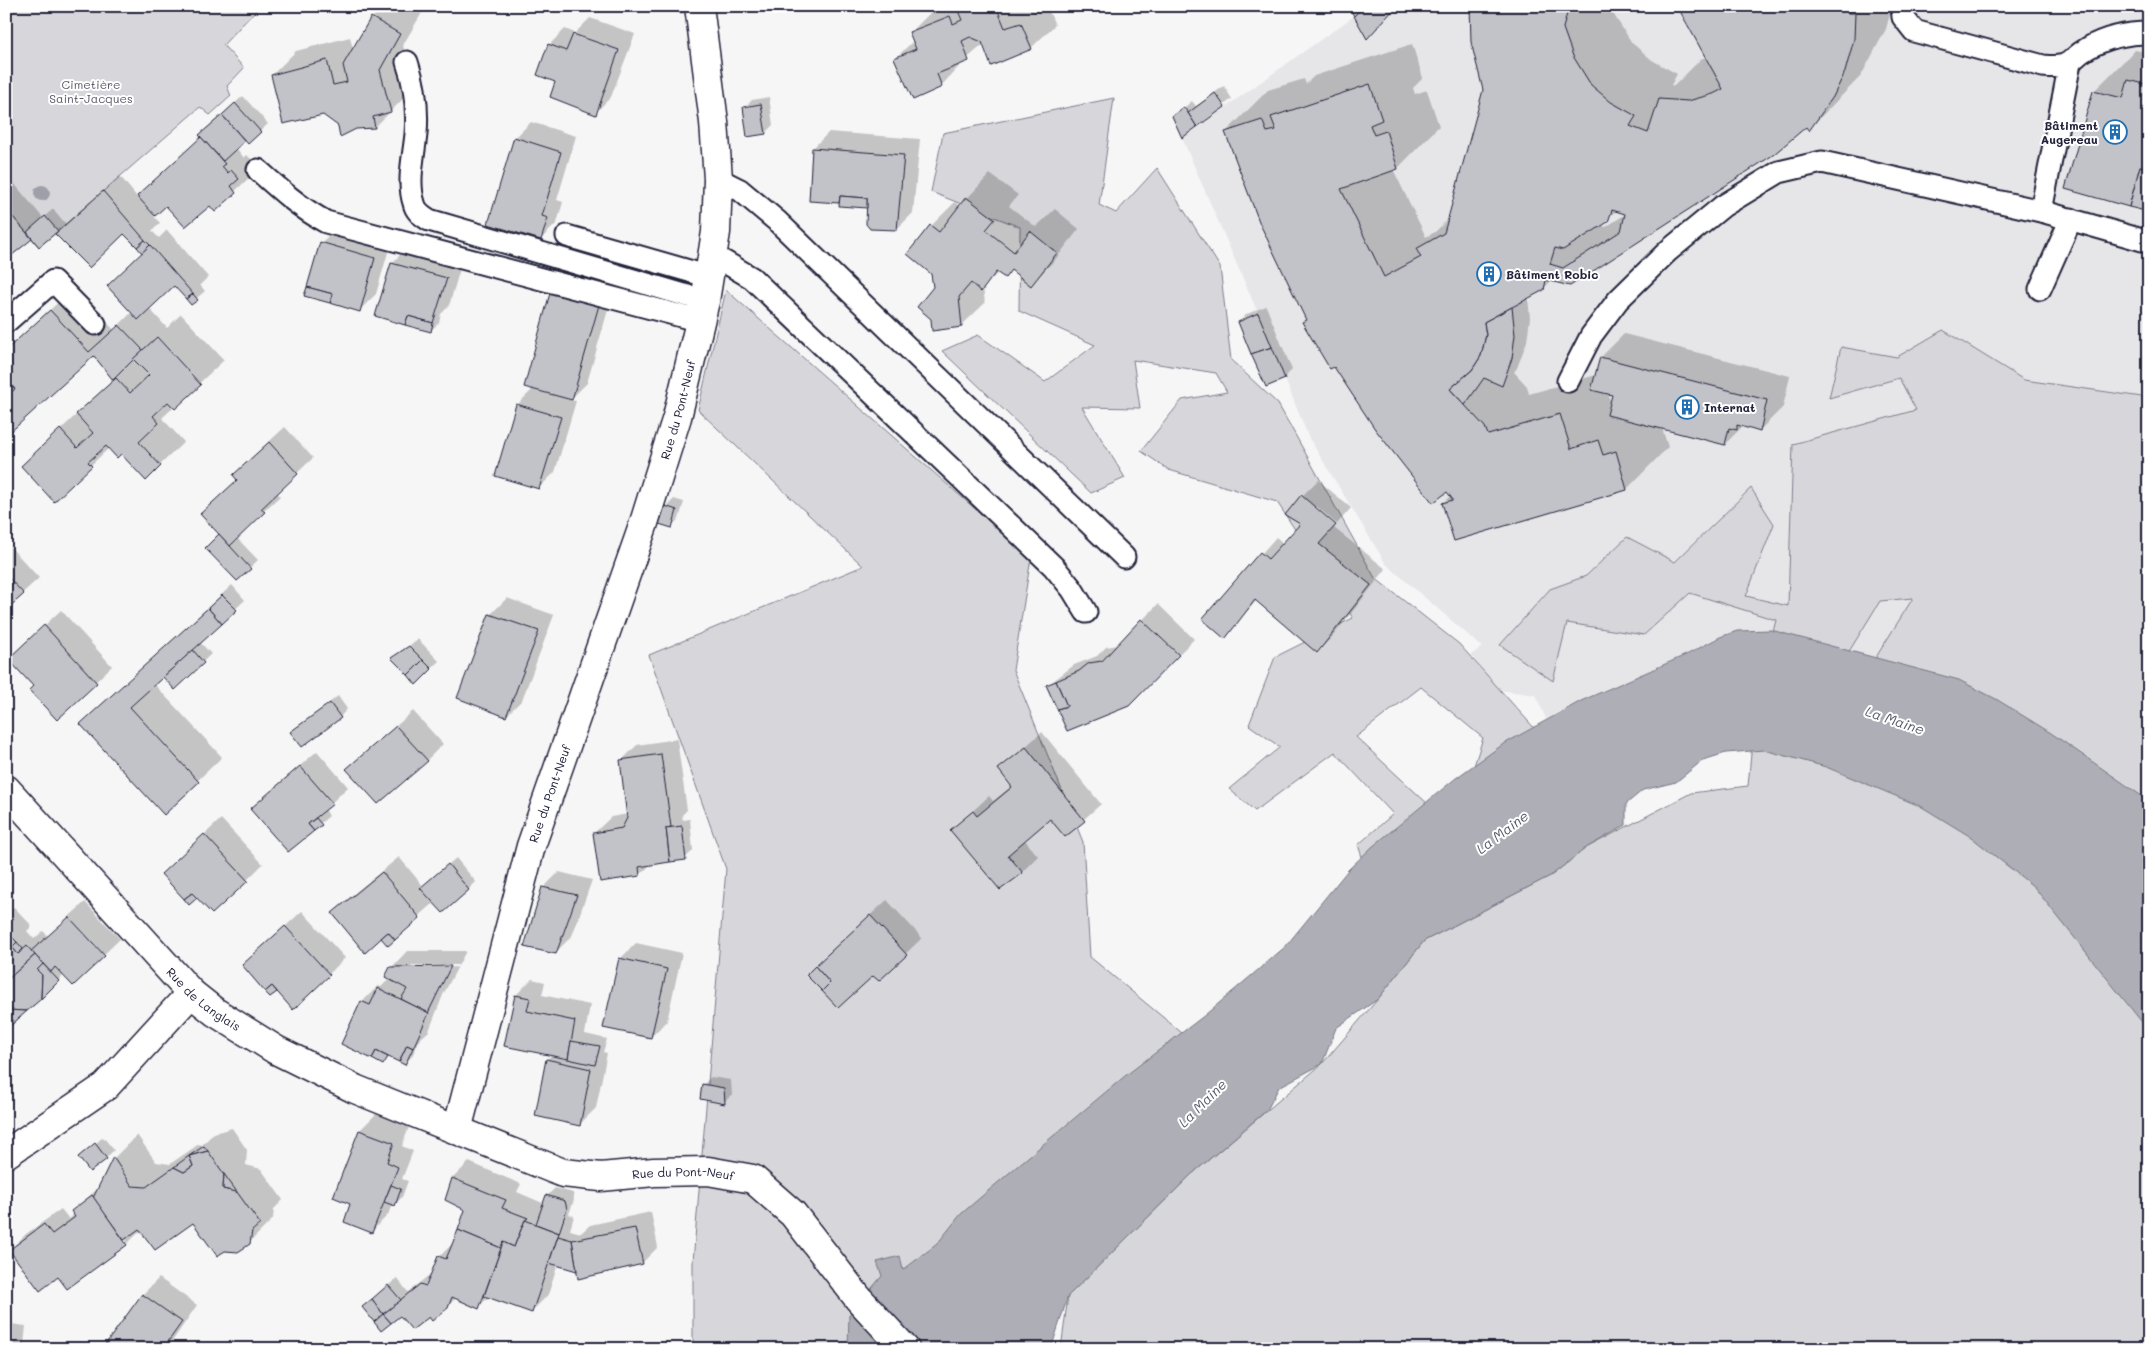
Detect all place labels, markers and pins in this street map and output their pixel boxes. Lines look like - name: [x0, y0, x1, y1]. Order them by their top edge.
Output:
- place label: Bâtiment Augereau: [2041, 117, 2098, 147]
- building icon: Bâtiment Augereau: [2102, 119, 2128, 145]
- building icon: Bâtiment Robic: [1476, 261, 1502, 287]
- place label: Bâtiment Robic: [1506, 266, 1599, 282]
- building icon: Internat: [1674, 394, 1700, 420]
- place label: Internat: [1704, 399, 1755, 415]

